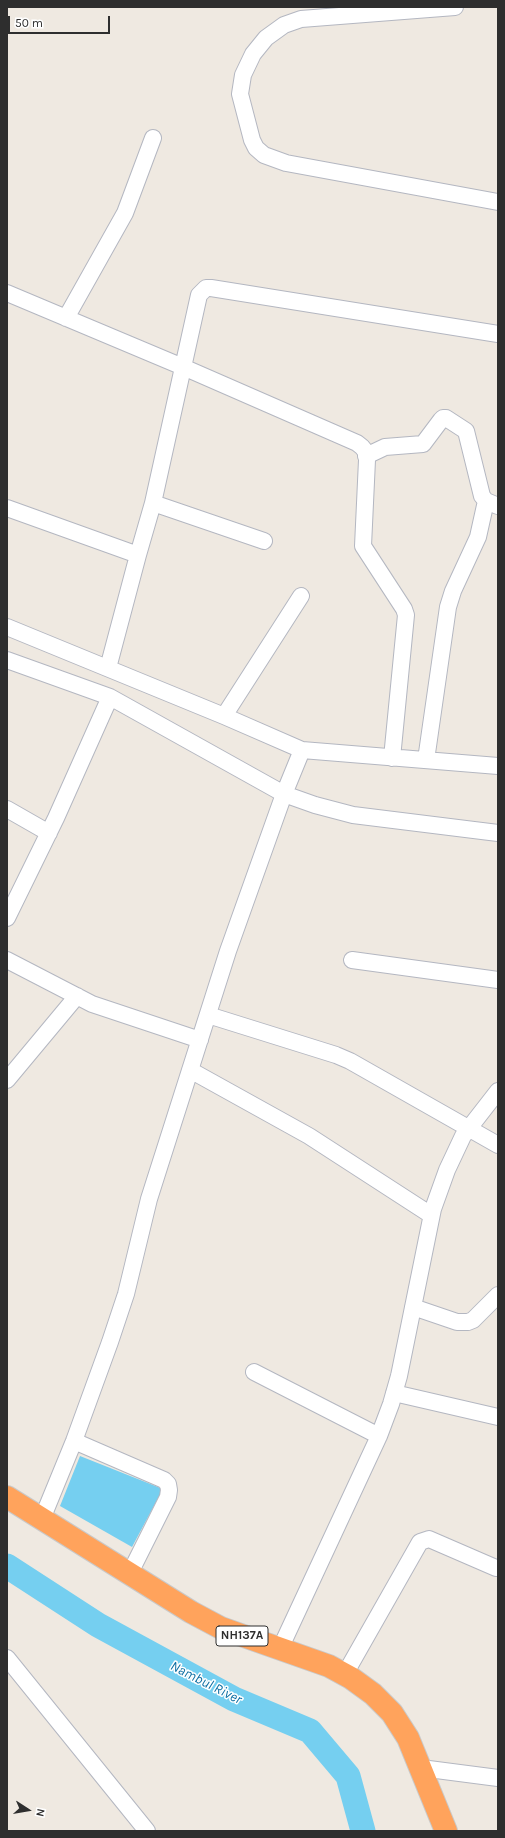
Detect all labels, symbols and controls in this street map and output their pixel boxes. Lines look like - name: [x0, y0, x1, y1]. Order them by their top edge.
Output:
- scale bar: [10, 8, 112, 34]
- text: 50 m: [15, 16, 43, 30]
- road number: NH137A: [216, 1626, 268, 1646]
- water label: Nambul River: [167, 1658, 245, 1708]
- north arrow: [8, 1790, 48, 1830]
- text: N: [33, 1807, 47, 1818]

